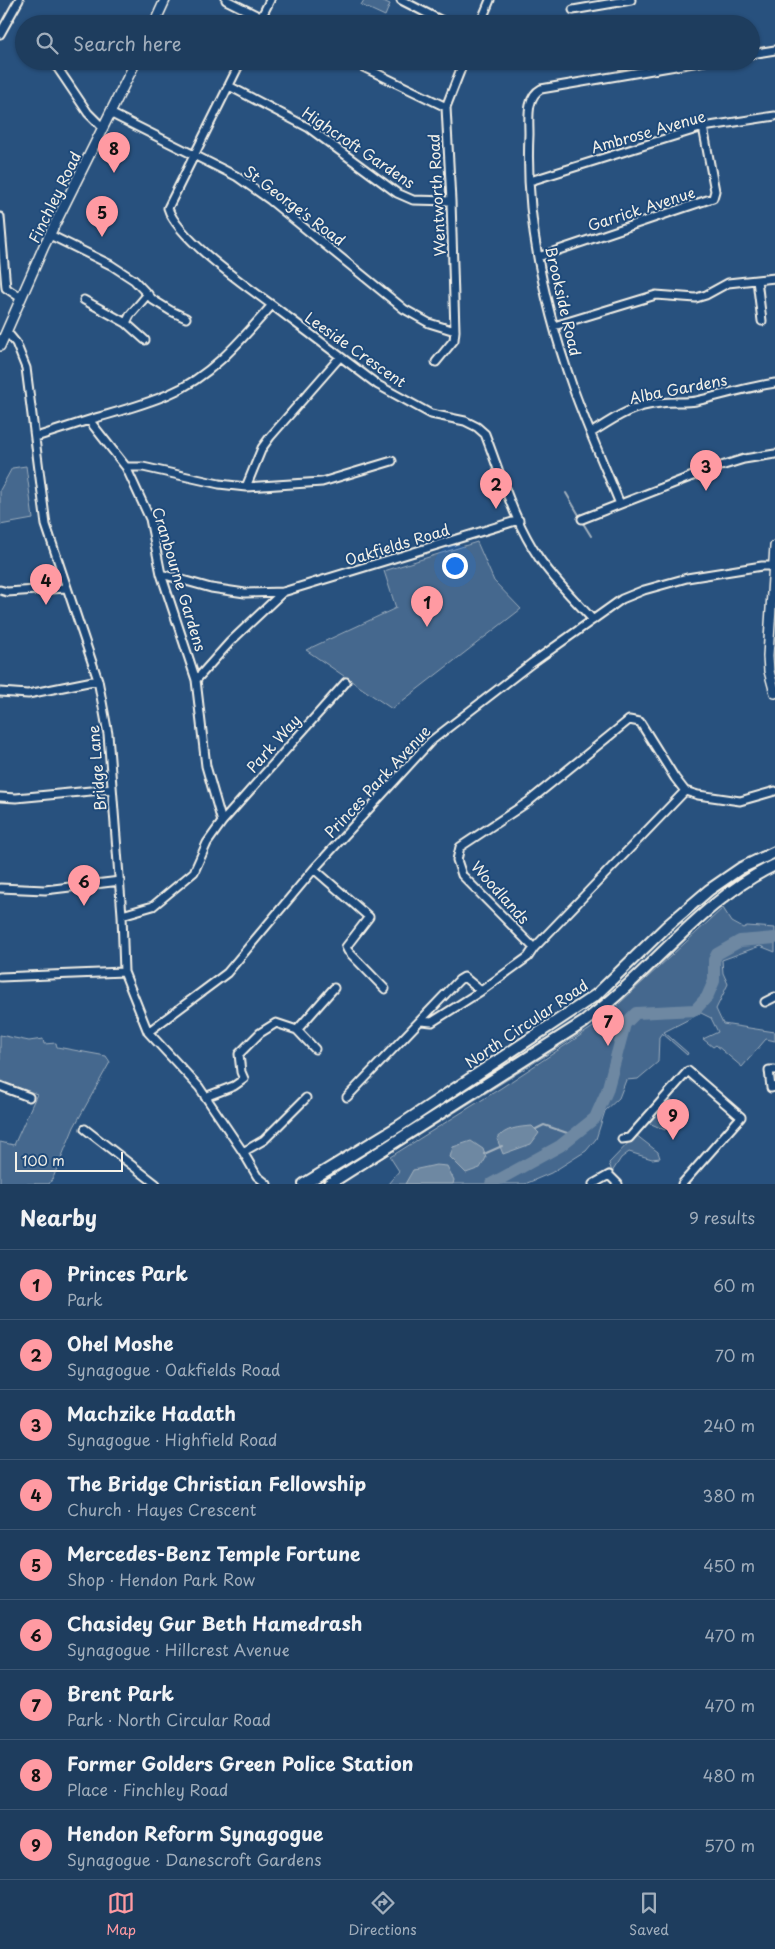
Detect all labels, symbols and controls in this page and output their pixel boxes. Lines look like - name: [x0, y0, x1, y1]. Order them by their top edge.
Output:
- search box: [15, 15, 760, 70]
- icon: search: [33, 29, 61, 57]
- text: Search here: [73, 29, 182, 57]
- street label: Highcroft Gardens: [298, 101, 420, 193]
- street label: Ambrose Avenue: [588, 104, 708, 158]
- pin: 8: [98, 132, 130, 173]
- street label: Wentworth Road: [421, 133, 451, 257]
- street label: Finchley Road: [22, 147, 86, 247]
- street label: St George's Road: [239, 159, 351, 251]
- street label: Garrick Avenue: [584, 180, 698, 236]
- pin: 5: [86, 196, 118, 237]
- street label: Brookside Road: [540, 244, 588, 358]
- street label: Leeside Crescent: [301, 306, 411, 392]
- street label: Alba Gardens: [627, 367, 729, 409]
- pin: 3: [690, 450, 722, 491]
- pin: 2: [480, 468, 512, 509]
- street label: Cranbourne Gardens: [147, 504, 213, 654]
- street label: Oakfields Road: [342, 517, 452, 571]
- your location: [442, 553, 468, 579]
- pin: 4: [30, 564, 62, 605]
- pin: 1: [411, 586, 443, 627]
- street label: Park Way: [240, 709, 306, 777]
- street label: Princes Park Avenue: [319, 720, 435, 842]
- street label: Bridge Lane: [81, 724, 111, 812]
- street label: Woodlands: [466, 855, 536, 929]
- pin: 6: [68, 865, 100, 906]
- street label: North Circular Road: [460, 973, 592, 1073]
- pin: 7: [592, 1005, 624, 1046]
- pin: 9: [657, 1099, 689, 1140]
- scale bar: [15, 1149, 122, 1172]
- text: 100 m: [22, 1150, 65, 1171]
- text: Nearby: [20, 1201, 97, 1233]
- text: 9 results: [689, 1205, 755, 1229]
- text: Princes Park: [67, 1259, 188, 1287]
- text: 1: [32, 1273, 40, 1297]
- text: 60 m: [713, 1273, 755, 1297]
- text: Park: [67, 1287, 103, 1311]
- text: Ohel Moshe: [67, 1329, 174, 1357]
- text: 2: [30, 1343, 42, 1367]
- text: 70 m: [715, 1343, 755, 1367]
- text: Synagogue · Oakfields Road: [67, 1357, 280, 1381]
- text: Machzike Hadath: [67, 1399, 236, 1427]
- text: 3: [31, 1413, 41, 1437]
- text: 240 m: [703, 1413, 755, 1437]
- text: Synagogue · Highfield Road: [67, 1427, 277, 1451]
- text: The Bridge Christian Fellowship: [67, 1469, 366, 1497]
- text: 4: [31, 1483, 41, 1507]
- text: 380 m: [703, 1483, 755, 1507]
- text: Church · Hayes Crescent: [67, 1497, 256, 1521]
- text: Mercedes-Benz Temple Fortune: [67, 1539, 360, 1567]
- text: 5: [31, 1553, 41, 1577]
- text: 450 m: [703, 1553, 755, 1577]
- text: Shop · Hendon Park Row: [67, 1567, 255, 1591]
- text: Chasidey Gur Beth Hamedrash: [67, 1609, 362, 1637]
- text: 6: [30, 1623, 42, 1647]
- text: 470 m: [705, 1623, 755, 1647]
- text: Synagogue · Hillcrest Avenue: [67, 1637, 290, 1661]
- text: Brent Park: [67, 1679, 174, 1707]
- text: 7: [31, 1693, 41, 1717]
- text: 470 m: [705, 1693, 755, 1717]
- text: Park · North Circular Road: [67, 1707, 271, 1731]
- text: Former Golders Green Police Station: [67, 1749, 413, 1777]
- text: 8: [31, 1763, 41, 1787]
- text: 480 m: [703, 1763, 755, 1787]
- text: Place · Finchley Road: [67, 1777, 228, 1801]
- text: Hendon Reform Synagogue: [67, 1819, 324, 1847]
- text: 9: [31, 1833, 41, 1857]
- text: 570 m: [704, 1833, 755, 1857]
- text: Synagogue · Danescroft Gardens: [67, 1847, 321, 1871]
- tab: Map: [106, 1889, 136, 1940]
- tab: Directions: [349, 1889, 417, 1940]
- tab: Saved: [629, 1889, 669, 1940]

